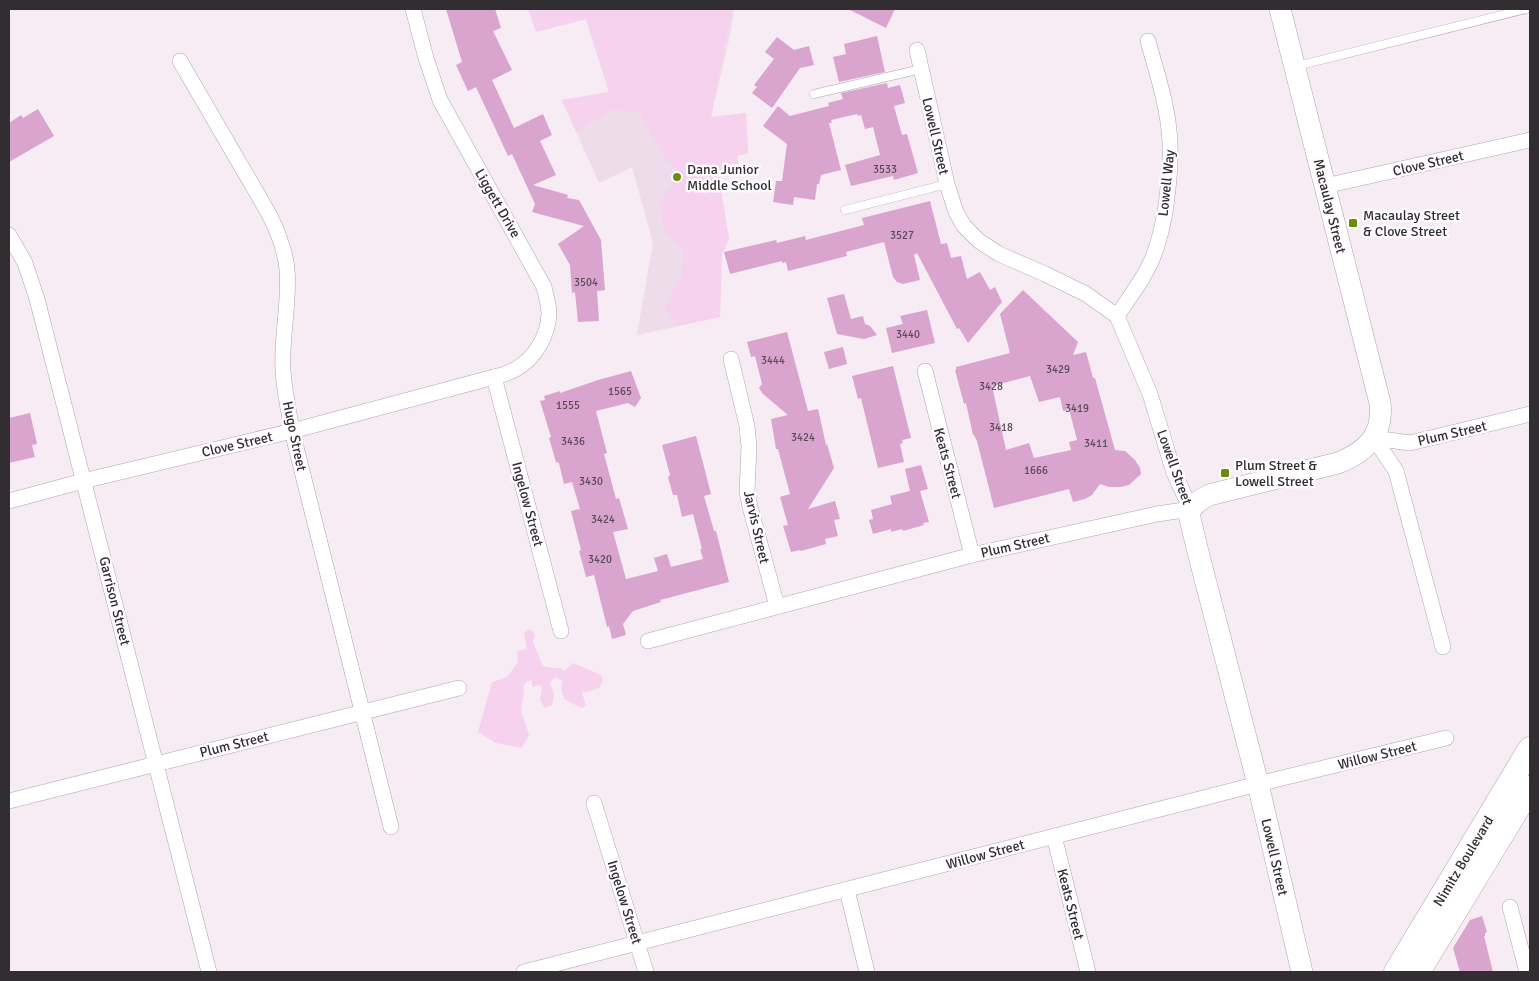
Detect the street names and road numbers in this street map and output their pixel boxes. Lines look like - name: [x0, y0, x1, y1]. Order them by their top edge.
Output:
- street label: Lowell Street: [918, 96, 953, 176]
- street label: Clove Street: [1391, 147, 1465, 180]
- street label: Lowell Way: [1155, 148, 1179, 217]
- street label: Macaulay Street: [1310, 157, 1350, 255]
- street label: Liggett Drive: [471, 166, 524, 241]
- street label: Hugo Street: [279, 399, 310, 473]
- street label: Plum Street: [1416, 417, 1488, 450]
- street label: Keats Street: [930, 426, 965, 501]
- street label: Lowell Street: [1153, 427, 1196, 507]
- street label: Clove Street: [200, 428, 274, 461]
- street label: Ingelow Street: [508, 460, 547, 548]
- street label: Jarvis Street: [740, 489, 773, 565]
- street label: Plum Street: [979, 529, 1051, 562]
- street label: Garrison Street: [95, 555, 134, 647]
- street label: Plum Street: [198, 728, 270, 761]
- street label: Willow Street: [1336, 737, 1418, 773]
- street label: Nimitz Boulevard: [1430, 813, 1497, 910]
- street label: Lowell Street: [1257, 817, 1292, 897]
- street label: Willow Street: [944, 836, 1026, 873]
- street label: Ingelow Street: [604, 858, 645, 946]
- street label: Keats Street: [1053, 867, 1088, 942]

